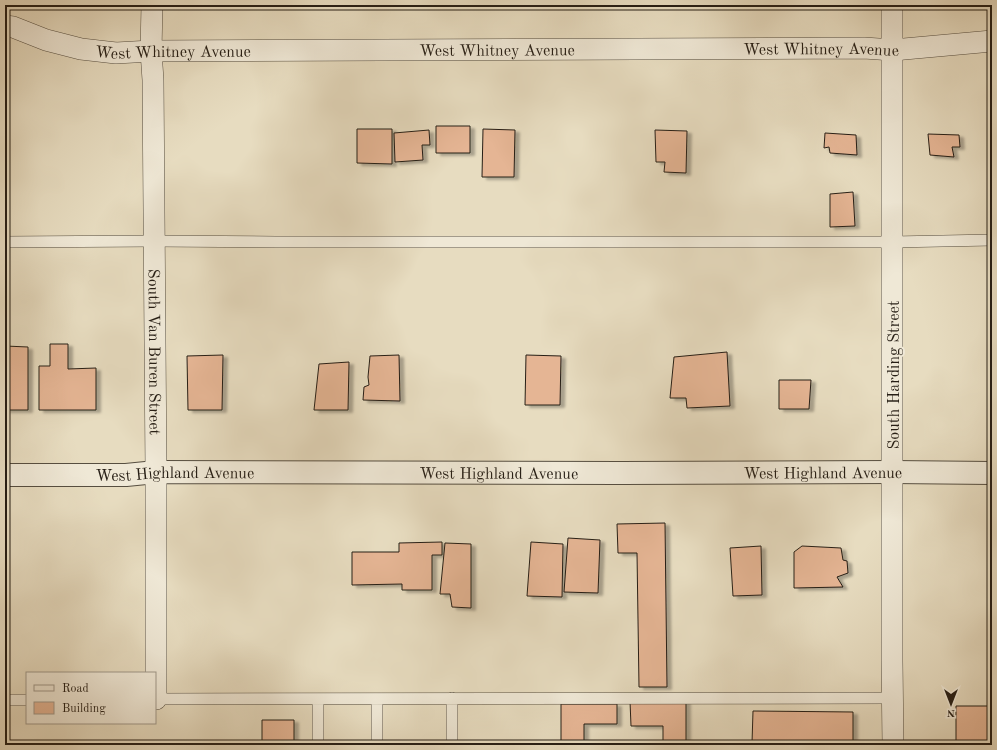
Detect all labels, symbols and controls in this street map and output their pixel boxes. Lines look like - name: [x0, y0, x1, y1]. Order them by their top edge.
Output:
- street label: West Whitney Avenue: [743, 42, 900, 60]
- street label: West Whitney Avenue: [419, 43, 575, 60]
- street label: West Whitney Avenue: [94, 45, 251, 63]
- street label: South Van Buren Street: [144, 269, 162, 436]
- street label: South Harding Street: [887, 300, 903, 450]
- street label: West Highland Avenue: [96, 466, 254, 485]
- street label: West Highland Avenue: [743, 466, 902, 483]
- street label: West Highland Avenue: [419, 467, 578, 483]
- legend: [26, 672, 156, 724]
- text: Road: [62, 683, 89, 695]
- north arrow: [931, 684, 971, 724]
- text: Building: [62, 703, 106, 715]
- text: N: [946, 707, 955, 718]

